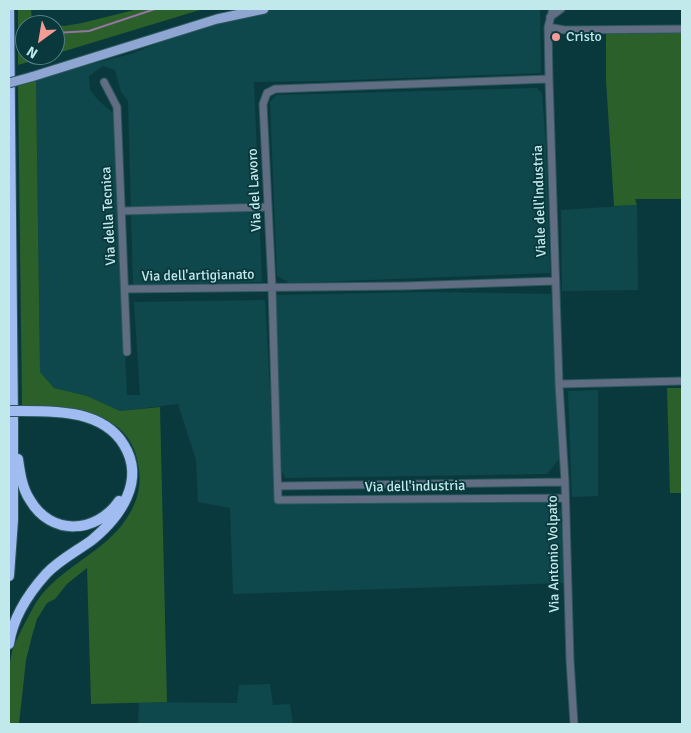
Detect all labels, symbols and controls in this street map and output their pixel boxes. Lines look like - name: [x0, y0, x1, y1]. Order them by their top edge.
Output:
- north arrow: [15, 15, 65, 65]
- place label: Cristo: [566, 29, 602, 45]
- marker: Cristo: [550, 31, 562, 43]
- text: N: [24, 43, 41, 62]
- street label: Viale dell'Industria: [530, 145, 550, 257]
- street label: Via del Lavoro: [244, 148, 266, 232]
- street label: Via della Tecnica: [98, 166, 120, 266]
- street label: Via dell'artigianato: [141, 267, 255, 285]
- street label: Via dell'industria: [364, 478, 466, 496]
- street label: Via Antonio Volpato: [545, 495, 563, 613]

